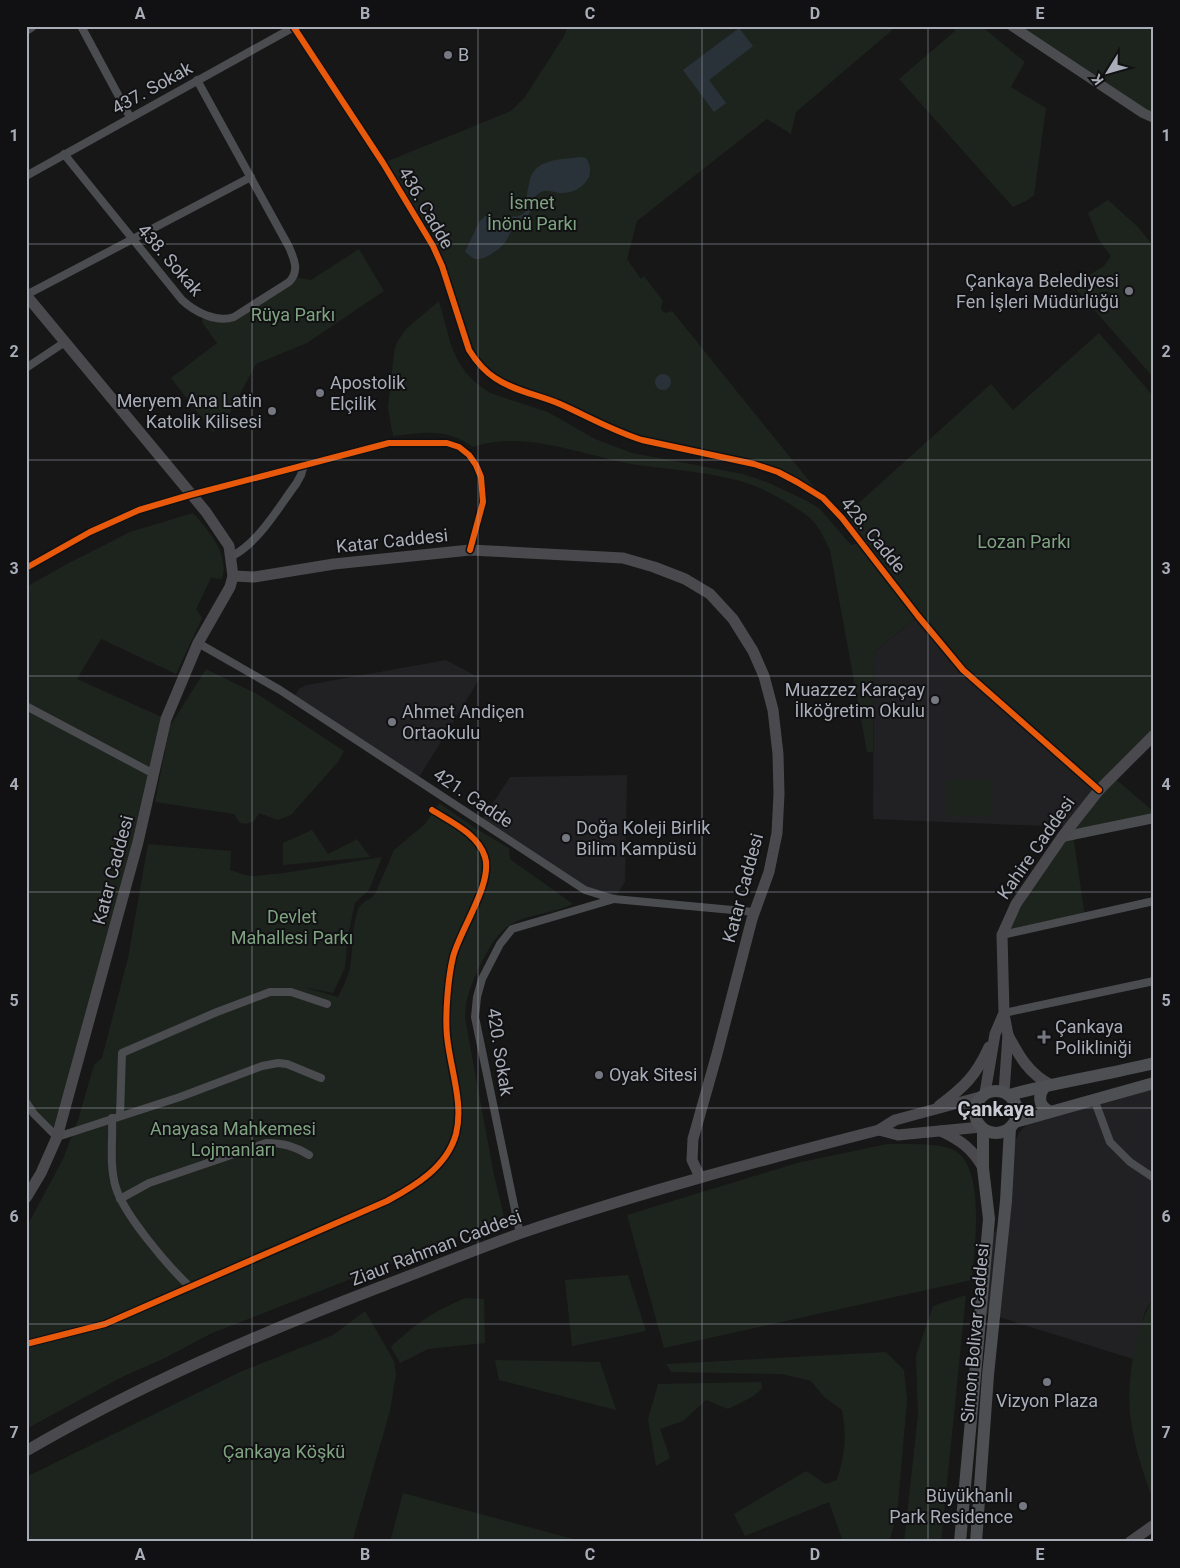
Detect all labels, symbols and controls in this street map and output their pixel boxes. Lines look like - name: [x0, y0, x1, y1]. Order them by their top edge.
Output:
- text: A: [135, 4, 146, 23]
- text: B: [360, 4, 370, 23]
- text: C: [585, 4, 595, 23]
- text: D: [810, 4, 820, 23]
- text: E: [1036, 4, 1045, 23]
- place label: B: [458, 44, 469, 65]
- north arrow: [1082, 48, 1132, 98]
- marker: B: [442, 49, 454, 61]
- street label: 437. Sokak: [108, 56, 196, 118]
- text: K: [1088, 71, 1107, 88]
- text: 1: [9, 126, 19, 145]
- text: 1: [1161, 126, 1171, 145]
- street label: 436. Cadde: [395, 163, 458, 252]
- park label: İsmet İnönü Parkı: [487, 192, 577, 234]
- street label: 438. Sokak: [133, 219, 208, 301]
- place label: Çankaya Belediyesi Fen İşleri Müdürlüğü: [956, 270, 1119, 312]
- marker: Çankaya Belediyesi Fen İşleri Müdürlüğü: [1123, 285, 1135, 297]
- park label: Rüya Parkı: [251, 304, 335, 325]
- text: 2: [9, 342, 19, 361]
- text: 2: [1161, 342, 1171, 361]
- place label: Apostolik Elçilik: [330, 372, 406, 414]
- marker: Apostolik Elçilik: [314, 387, 326, 399]
- place label: Meryem Ana Latin Katolik Kilisesi: [117, 390, 262, 432]
- marker: Meryem Ana Latin Katolik Kilisesi: [266, 405, 278, 417]
- street label: 428. Cadde: [837, 493, 910, 577]
- street label: Katar Caddesi: [335, 524, 449, 557]
- park label: Lozan Parkı: [977, 531, 1071, 552]
- text: 3: [9, 559, 19, 578]
- text: 3: [1161, 559, 1171, 578]
- place label: Muazzez Karaçay İlköğretim Okulu: [785, 679, 925, 721]
- marker: Muazzez Karaçay İlköğretim Okulu: [929, 694, 941, 706]
- place label: Ahmet Andiçen Ortaokulu: [402, 701, 524, 743]
- marker: Ahmet Andiçen Ortaokulu: [386, 716, 398, 728]
- street label: 421. Cadde: [430, 763, 517, 832]
- text: 4: [9, 775, 19, 794]
- text: 4: [1161, 775, 1171, 794]
- street label: Kahire Caddesi: [992, 792, 1079, 903]
- street label: Katar Caddesi: [88, 813, 137, 927]
- place label: Doğa Koleji Birlik Bilim Kampüsü: [576, 817, 711, 859]
- street label: Katar Caddesi: [718, 831, 767, 945]
- marker: Doğa Koleji Birlik Bilim Kampüsü: [560, 832, 572, 844]
- park label: Devlet Mahallesi Parkı: [231, 906, 353, 948]
- text: 5: [9, 991, 19, 1010]
- text: 5: [1161, 991, 1171, 1010]
- street label: 420. Sokak: [483, 1007, 518, 1098]
- place label: Çankaya Polikliniği: [1055, 1016, 1132, 1058]
- marker: Çankaya Polikliniği: [1037, 1030, 1051, 1044]
- place label: Oyak Sitesi: [609, 1064, 697, 1085]
- marker: Oyak Sitesi: [593, 1069, 605, 1081]
- district label: Çankaya: [958, 1097, 1035, 1121]
- park label: Anayasa Mahkemesi Lojmanları: [150, 1118, 316, 1160]
- street label: Ziaur Rahman Caddesi: [347, 1205, 524, 1290]
- text: 6: [9, 1207, 19, 1226]
- text: 6: [1161, 1207, 1171, 1226]
- street label: Simon Bolivar Caddesi: [956, 1243, 993, 1423]
- marker: Vizyon Plaza: [1041, 1376, 1053, 1388]
- place label: Vizyon Plaza: [996, 1390, 1098, 1411]
- text: 7: [9, 1423, 19, 1442]
- text: 7: [1161, 1423, 1171, 1442]
- park label: Çankaya Köşkü: [223, 1441, 345, 1462]
- place label: Büyükhanlı Park Residence: [889, 1485, 1013, 1527]
- marker: Büyükhanlı Park Residence: [1017, 1500, 1029, 1512]
- text: A: [135, 1545, 146, 1564]
- text: B: [360, 1545, 370, 1564]
- text: C: [585, 1545, 595, 1564]
- text: D: [810, 1545, 820, 1564]
- text: E: [1036, 1545, 1045, 1564]

